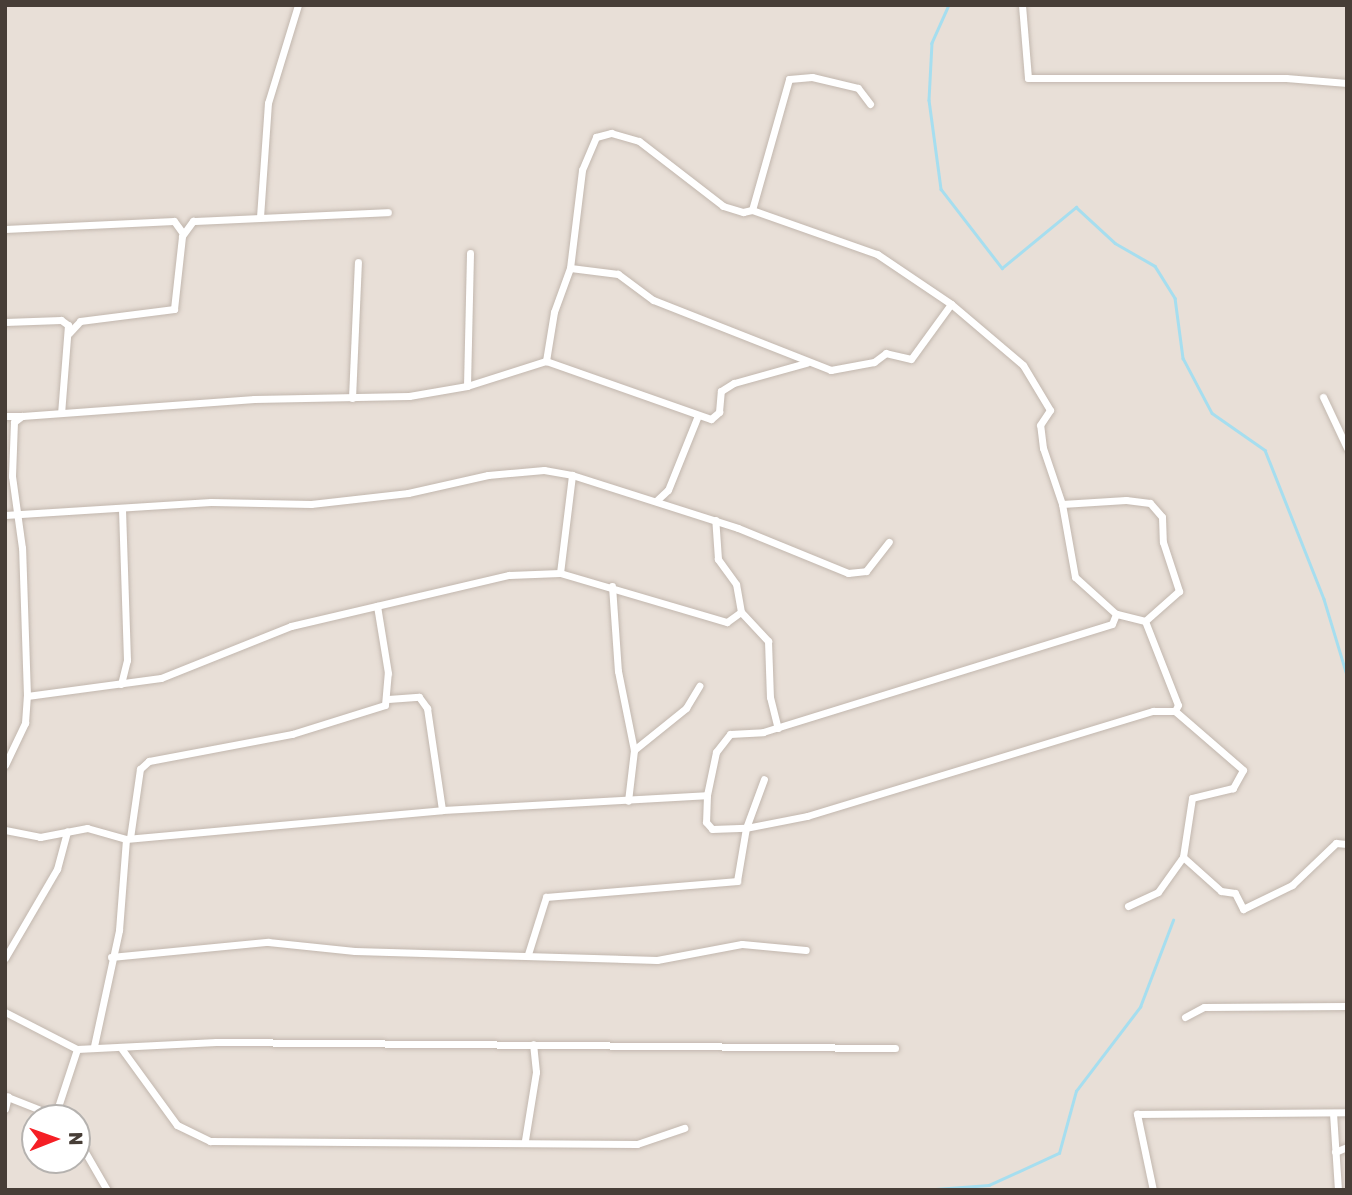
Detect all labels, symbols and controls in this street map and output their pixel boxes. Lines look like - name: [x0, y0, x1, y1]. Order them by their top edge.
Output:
- north arrow: [21, 1104, 91, 1174]
- text: N: [64, 1132, 87, 1146]

